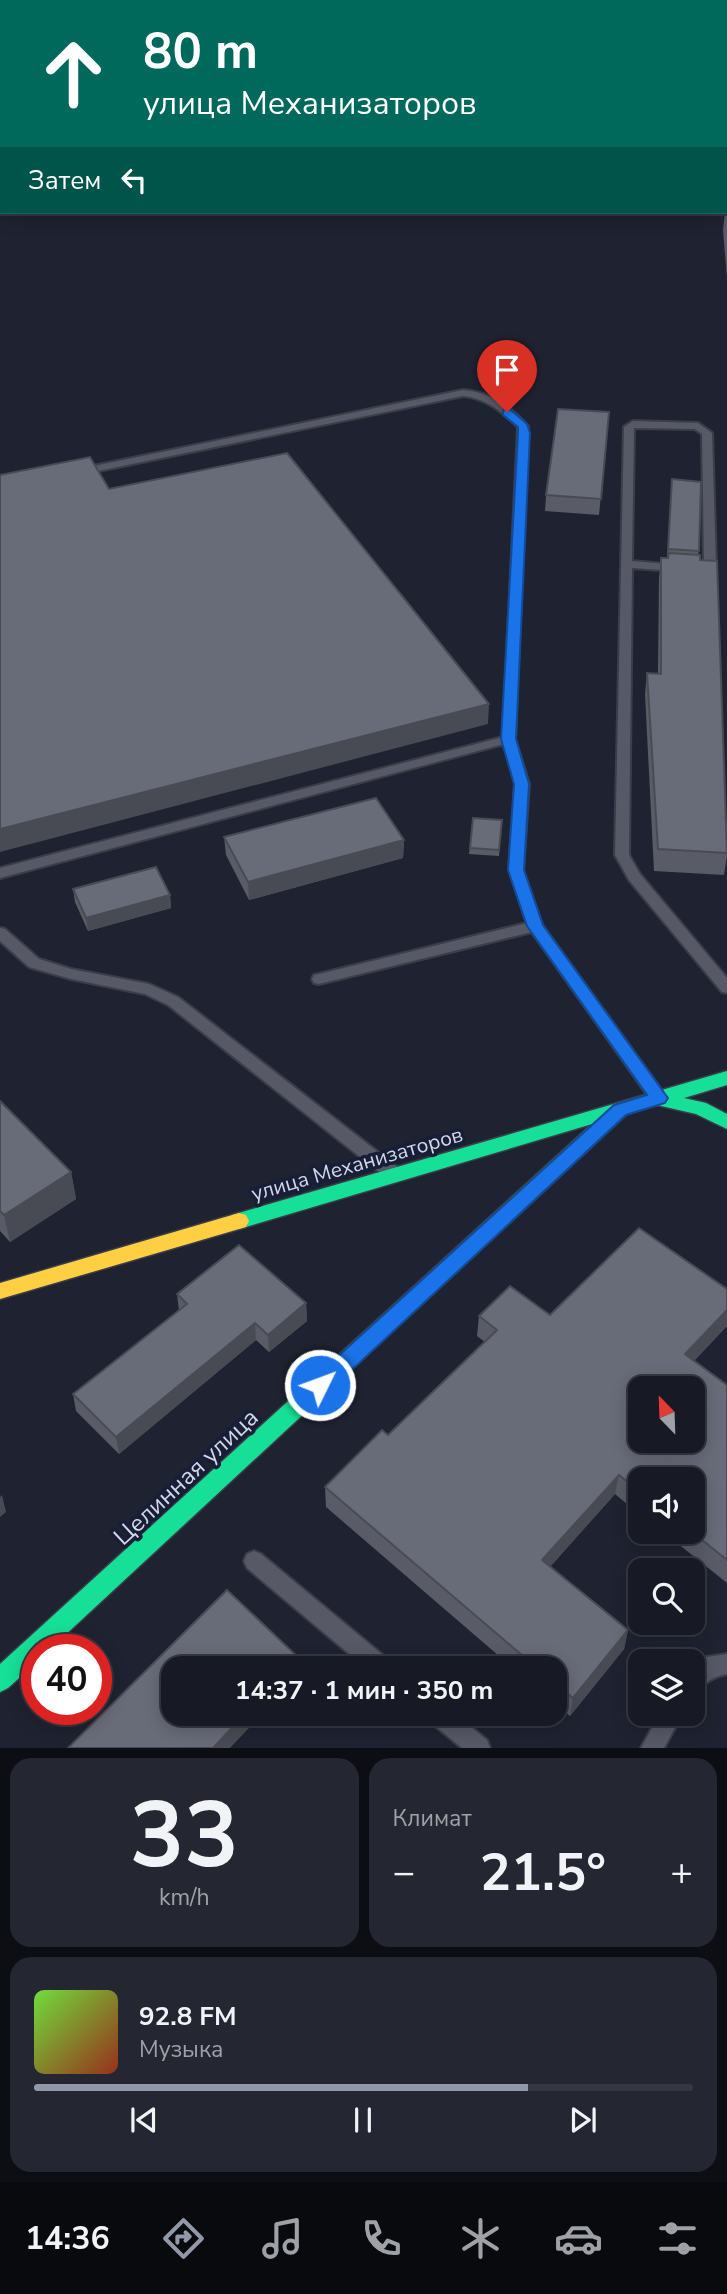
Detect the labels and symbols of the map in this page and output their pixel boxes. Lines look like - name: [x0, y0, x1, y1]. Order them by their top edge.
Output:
- pin: [477, 340, 537, 412]
- street label: улица Механизаторов: [248, 1120, 466, 1208]
- position arrow: [283, 1348, 357, 1422]
- north arrow: [628, 1376, 705, 1452]
- street label: Целинная улица: [107, 1402, 265, 1552]
- speed limit sign: 40: [21, 1634, 112, 1725]

